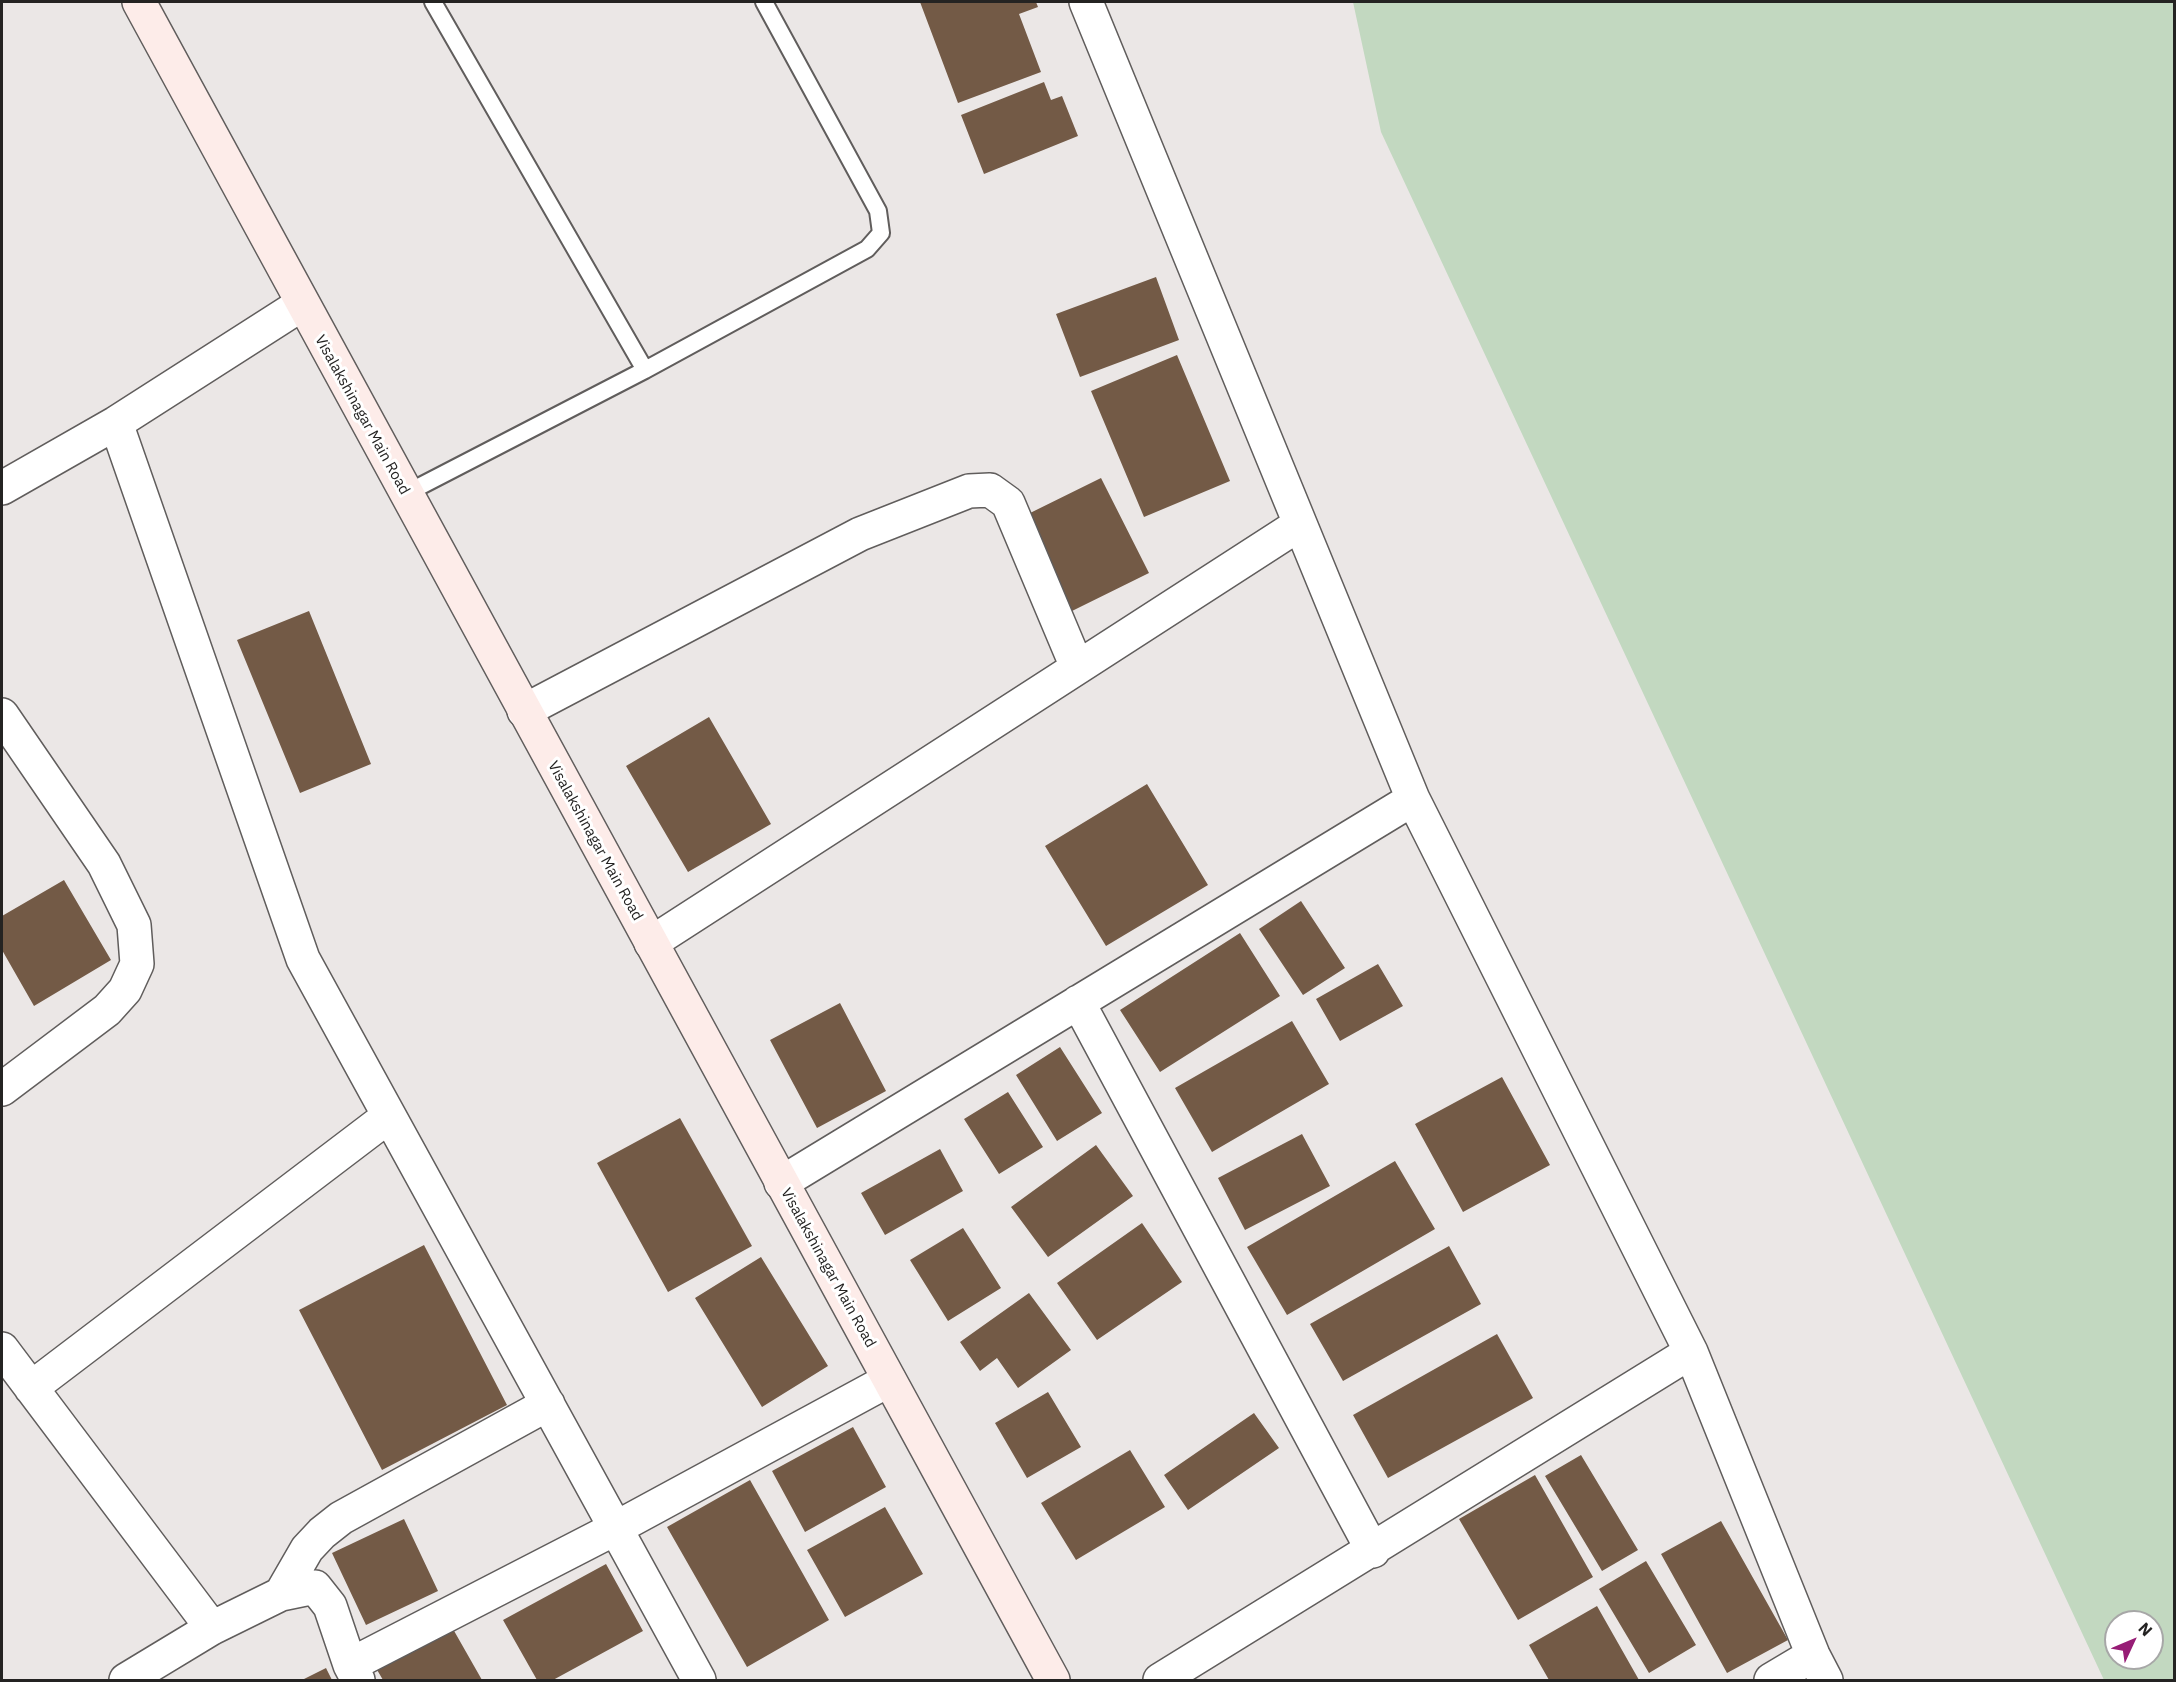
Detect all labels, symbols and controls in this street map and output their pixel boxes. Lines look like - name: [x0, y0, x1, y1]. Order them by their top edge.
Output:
- street label: Visalakshinagar Main Road: [311, 332, 413, 498]
- street label: Visalakshinagar Main Road: [544, 758, 646, 924]
- street label: Visalakshinagar Main Road: [777, 1185, 879, 1351]
- north arrow: [2104, 1610, 2164, 1670]
- text: N: [2134, 1618, 2157, 1640]

